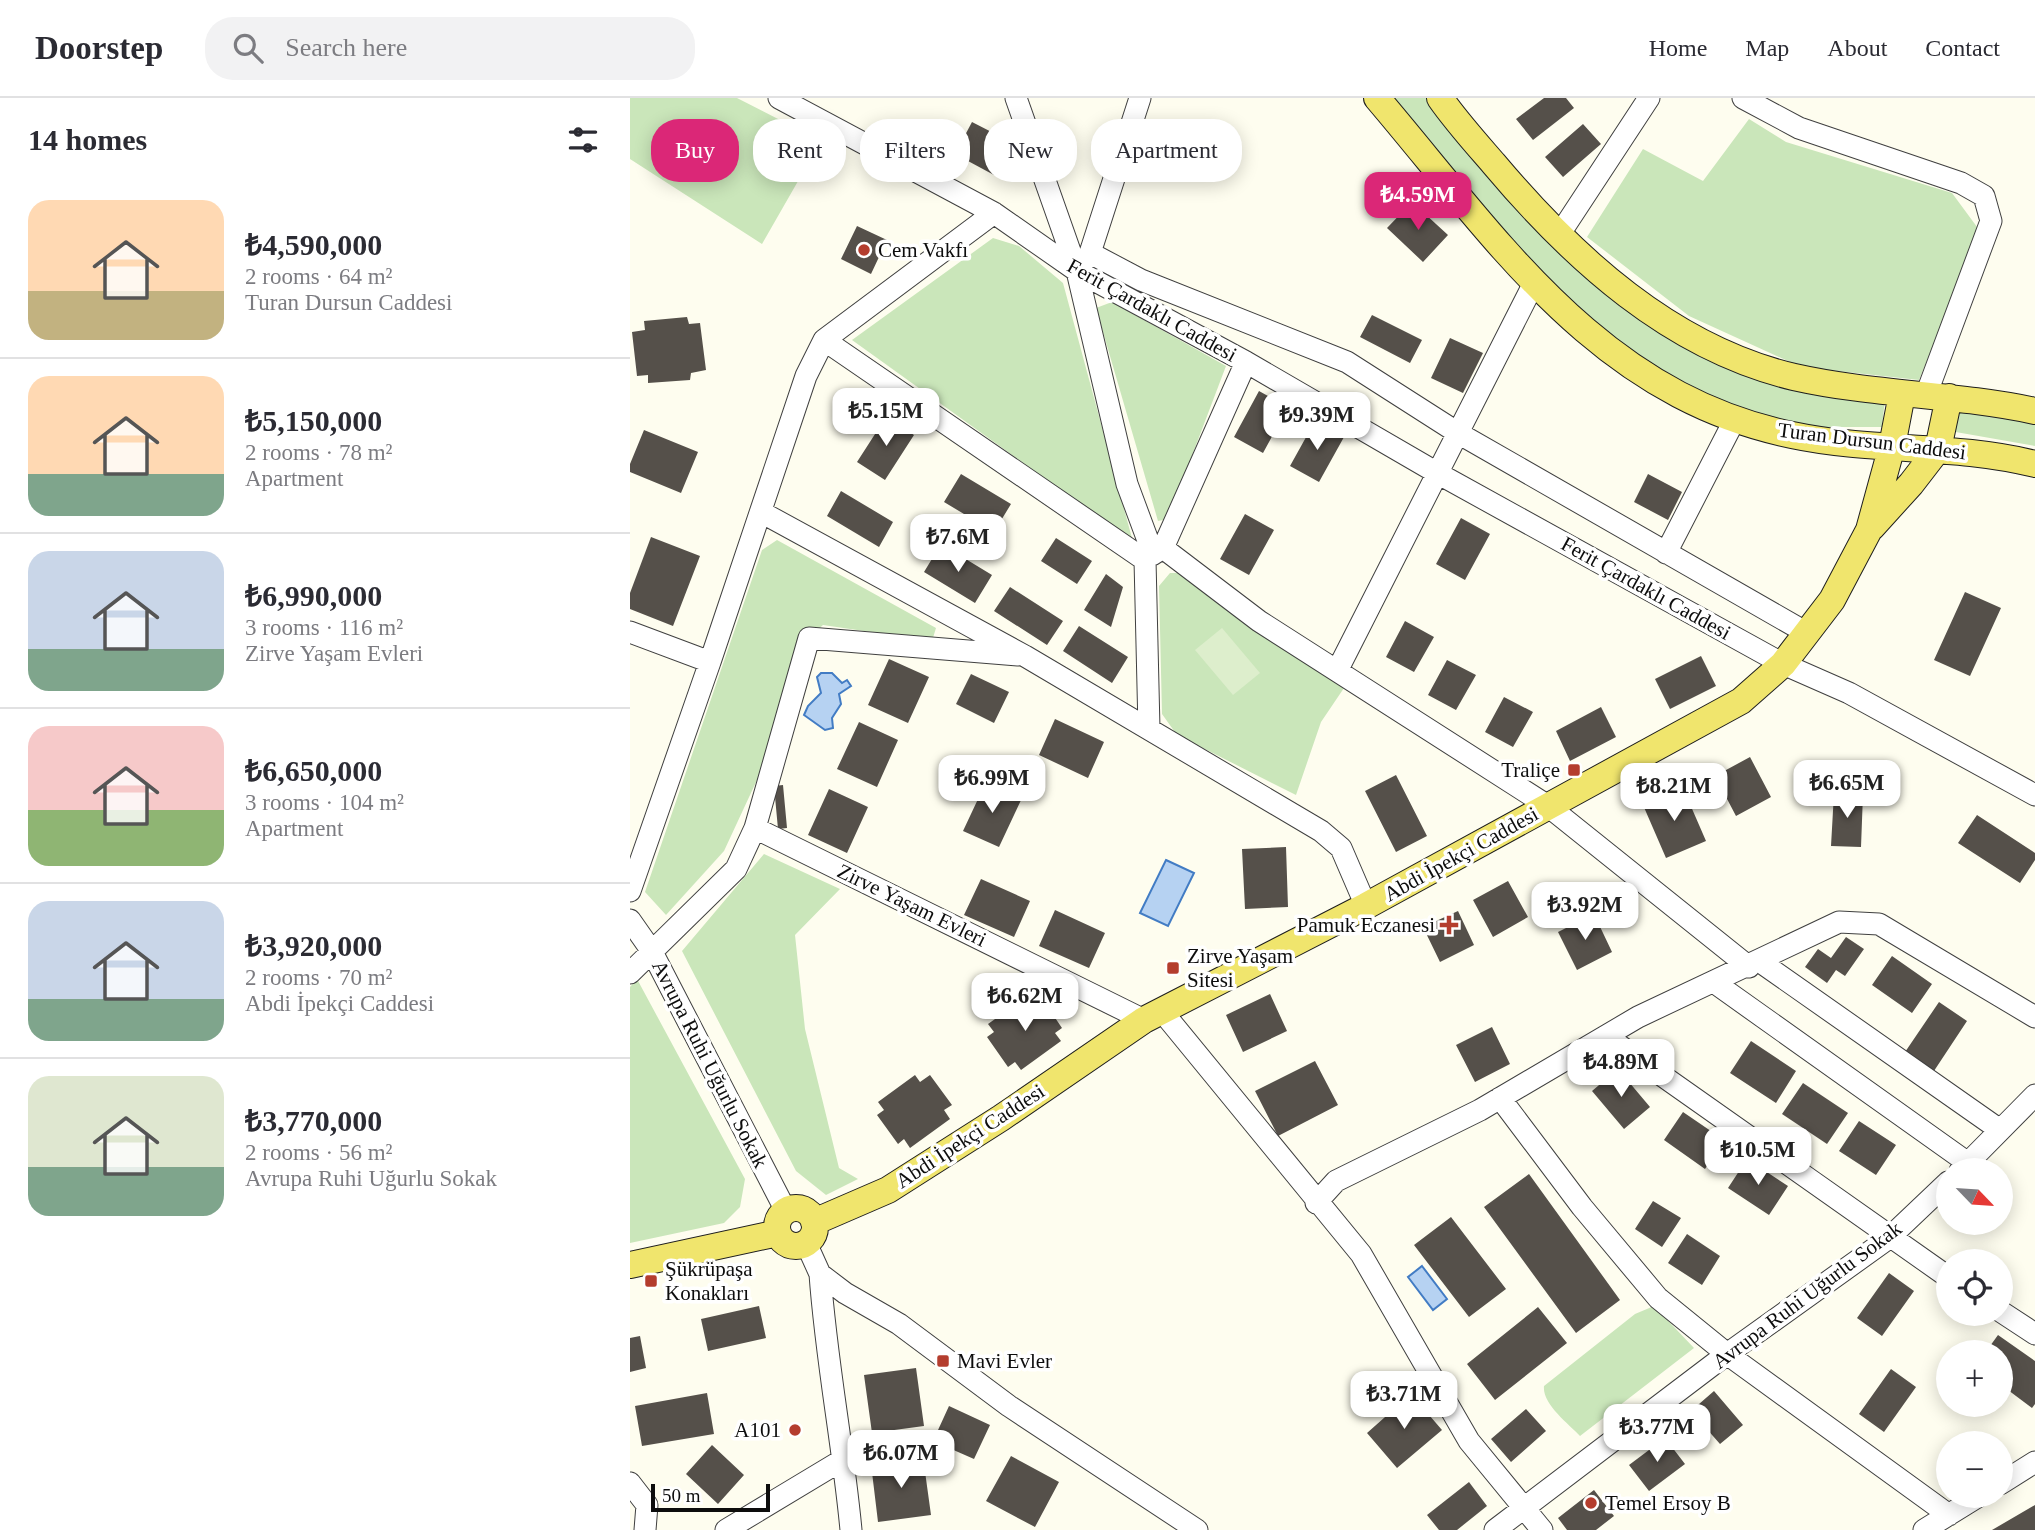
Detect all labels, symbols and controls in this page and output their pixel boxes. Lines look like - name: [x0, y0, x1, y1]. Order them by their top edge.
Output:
- search box: [205, 17, 695, 80]
- icon: search: [229, 29, 267, 67]
- text: Doorstep: [35, 30, 163, 66]
- text: Search here: [285, 33, 407, 62]
- text: Home: [1649, 35, 1707, 61]
- text: Map: [1745, 35, 1789, 61]
- text: About: [1827, 35, 1887, 61]
- text: Contact: [1925, 35, 2000, 61]
- chip: Buy: [651, 119, 739, 182]
- chip: Rent: [753, 119, 846, 182]
- chip: Filters: [860, 119, 970, 182]
- chip: New: [984, 119, 1077, 182]
- chip: Apartment: [1091, 119, 1242, 182]
- icon: filters: [564, 121, 602, 159]
- text: 14 homes: [28, 123, 147, 156]
- pin: ₺4.59M: [1361, 172, 1475, 232]
- text: ₺4.59M: [1380, 182, 1456, 207]
- icon: home: [84, 228, 168, 312]
- text: ₺4,590,000: [245, 228, 382, 261]
- place label: Cem Vakfı: [878, 238, 968, 262]
- marker: Cem Vakfı: [856, 242, 872, 258]
- street label: Ferit Çardaklı Caddesi: [1063, 253, 1241, 367]
- text: 2 rooms · 64 m²: [245, 264, 392, 289]
- text: Turan Dursun Caddesi: [245, 290, 452, 315]
- pin: ₺5.15M: [829, 388, 943, 448]
- pin: ₺9.39M: [1260, 392, 1374, 452]
- text: ₺5.15M: [848, 398, 924, 423]
- text: ₺9.39M: [1279, 402, 1355, 427]
- icon: home: [84, 404, 168, 488]
- text: ₺5,150,000: [245, 404, 382, 437]
- street label: Turan Dursun Caddesi: [1777, 418, 1968, 464]
- text: 2 rooms · 78 m²: [245, 440, 392, 465]
- text: Apartment: [245, 466, 343, 491]
- pin: ₺7.6M: [909, 514, 1007, 574]
- text: ₺7.6M: [926, 524, 990, 549]
- street label: Ferit Çardaklı Caddesi: [1557, 531, 1735, 645]
- icon: home: [84, 579, 168, 663]
- text: ₺6,990,000: [245, 579, 382, 612]
- text: 3 rooms · 116 m²: [245, 615, 403, 640]
- text: Zirve Yaşam Evleri: [245, 641, 423, 666]
- icon: home: [84, 754, 168, 838]
- text: ₺6,650,000: [245, 754, 382, 787]
- pin: ₺6.99M: [935, 756, 1049, 815]
- place label: Traliçe: [1501, 758, 1560, 782]
- pin: ₺6.65M: [1790, 760, 1904, 820]
- marker: Traliçe: [1566, 762, 1582, 778]
- pin: ₺8.21M: [1617, 764, 1731, 823]
- text: ₺6.99M: [954, 765, 1030, 790]
- text: ₺6.65M: [1809, 770, 1885, 795]
- text: ₺8.21M: [1636, 773, 1712, 798]
- text: 3 rooms · 104 m²: [245, 790, 404, 815]
- street label: Abdi İpekçi Caddesi: [1380, 802, 1542, 906]
- text: Apartment: [245, 816, 343, 841]
- street label: Zirve Yaşam Evleri: [834, 859, 991, 952]
- pin: ₺3.92M: [1528, 882, 1642, 942]
- text: ₺3.92M: [1547, 892, 1623, 917]
- place label: Pamuk Eczanesi: [1297, 913, 1435, 937]
- marker: Pamuk Eczanesi: [1441, 917, 1457, 933]
- icon: home: [84, 929, 168, 1013]
- text: ₺3,920,000: [245, 929, 382, 962]
- place label: Zirve Yaşam Sitesi: [1187, 944, 1293, 992]
- street label: Avrupa Ruhi Uğurlu Sokak: [647, 956, 773, 1172]
- marker: Zirve Yaşam Sitesi: [1165, 960, 1181, 976]
- text: 2 rooms · 70 m²: [245, 965, 392, 990]
- pin: ₺6.62M: [968, 974, 1082, 1033]
- text: ₺6.62M: [987, 983, 1063, 1008]
- text: Abdi İpekçi Caddesi: [245, 991, 434, 1016]
- pin: ₺4.89M: [1564, 1040, 1678, 1099]
- text: ₺4.89M: [1583, 1049, 1659, 1074]
- street label: Abdi İpekçi Caddesi: [891, 1079, 1049, 1193]
- icon: home: [84, 1104, 168, 1188]
- text: ₺3,770,000: [245, 1104, 382, 1137]
- pin: ₺10.5M: [1701, 1128, 1815, 1187]
- text: ₺10.5M: [1720, 1137, 1796, 1162]
- text: 2 rooms · 56 m²: [245, 1140, 392, 1165]
- north arrow: [1936, 1158, 2012, 1236]
- map controls: [1936, 1158, 2013, 1508]
- text: Avrupa Ruhi Uğurlu Sokak: [245, 1166, 497, 1191]
- street label: Avrupa Ruhi Uğurlu Sokak: [1708, 1216, 1906, 1374]
- button: locate: [1936, 1249, 2013, 1326]
- place label: Şükrüpaşa Konakları: [665, 1257, 753, 1305]
- marker: Şükrüpaşa Konakları: [643, 1273, 659, 1289]
- button: +: [1936, 1340, 2013, 1417]
- place label: Mavi Evler: [957, 1349, 1052, 1373]
- marker: Mavi Evler: [935, 1353, 951, 1369]
- pin: ₺3.71M: [1347, 1372, 1461, 1431]
- text: ₺3.71M: [1366, 1381, 1442, 1406]
- pin: ₺3.77M: [1600, 1404, 1714, 1464]
- text: ₺3.77M: [1619, 1414, 1695, 1439]
- place label: A101: [734, 1418, 781, 1442]
- marker: A101: [787, 1422, 803, 1438]
- pin: ₺6.07M: [844, 1430, 958, 1490]
- button: −: [1936, 1431, 2013, 1508]
- text: ₺6.07M: [863, 1440, 939, 1465]
- scale bar: [651, 1481, 770, 1513]
- text: 50 m: [662, 1485, 701, 1506]
- place label: Temel Ersoy B: [1605, 1491, 1731, 1515]
- marker: Temel Ersoy B: [1583, 1495, 1599, 1511]

